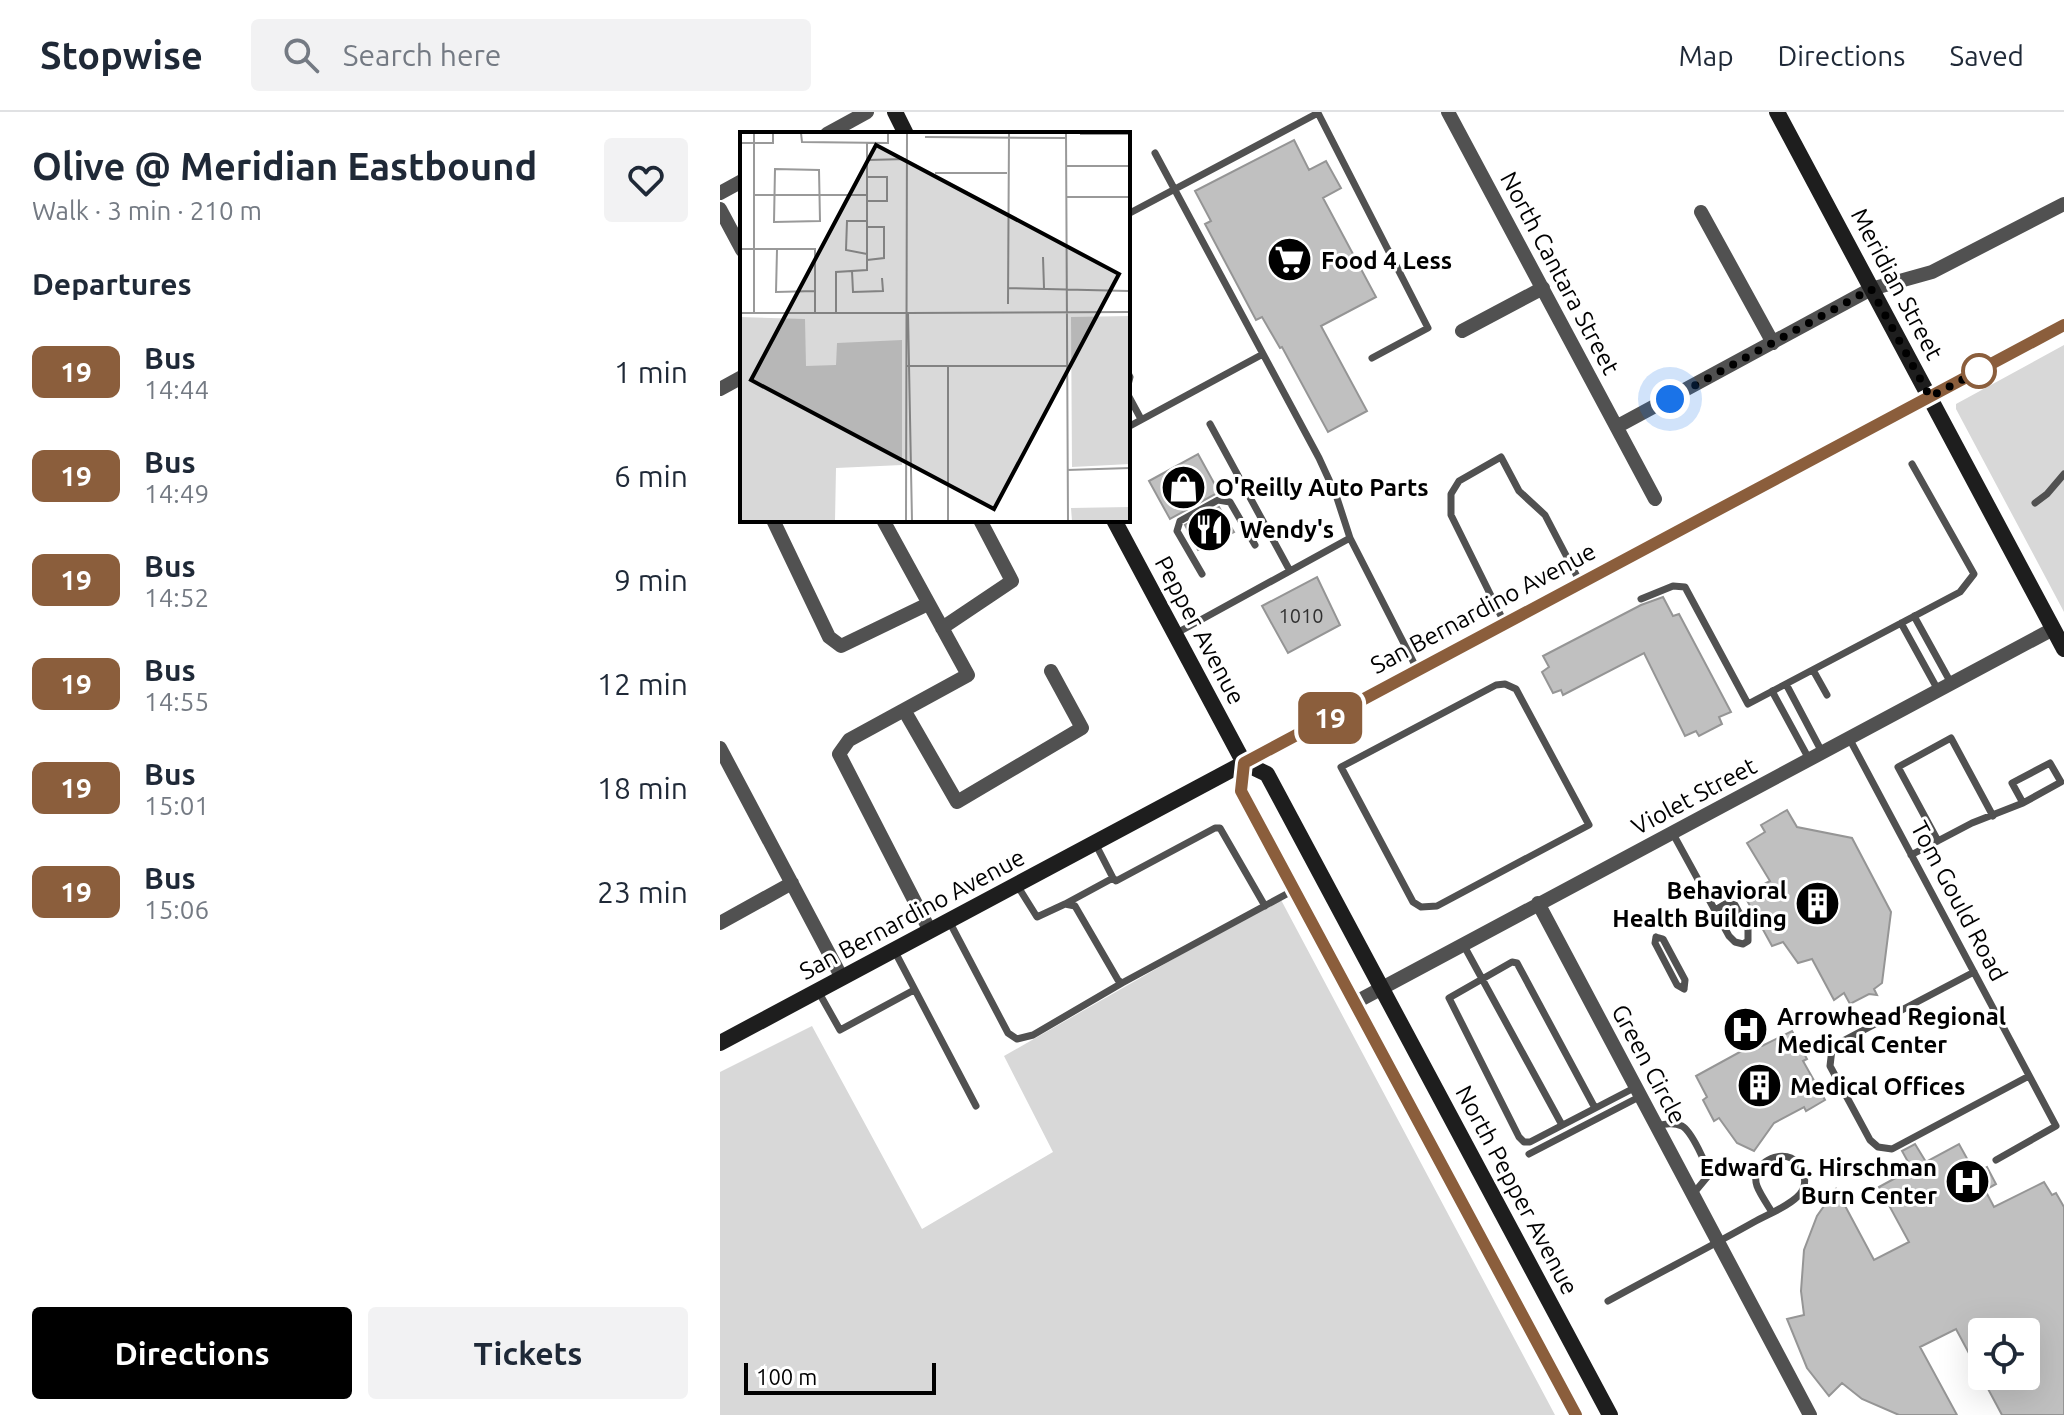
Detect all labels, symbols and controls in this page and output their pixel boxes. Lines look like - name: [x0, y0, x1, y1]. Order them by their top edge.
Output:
- search box: [251, 19, 811, 91]
- icon: search: [279, 33, 323, 77]
- text: Stopwise: [40, 34, 203, 76]
- text: Search here: [343, 38, 501, 72]
- text: Map: [1678, 40, 1734, 71]
- text: Directions: [1778, 40, 1905, 71]
- text: Saved: [1949, 40, 2024, 71]
- inset map: [740, 132, 1130, 522]
- button: heart: [604, 138, 688, 222]
- text: Olive @ Meridian Eastbound: [32, 145, 537, 187]
- street label: North Cantara Street: [1495, 167, 1625, 379]
- text: Walk · 3 min · 210 m: [32, 196, 262, 225]
- street label: Meridian Street: [1846, 204, 1948, 365]
- supermarket icon: Food 4 Less: [1266, 236, 1314, 284]
- place label: Food 4 Less: [1321, 247, 1452, 274]
- text: Departures: [32, 267, 192, 301]
- text: Bus: [144, 341, 196, 375]
- unlabelled marker: [1962, 354, 1996, 388]
- text: 1 min: [614, 355, 688, 389]
- text: 19: [60, 356, 92, 387]
- text: 14:44: [144, 375, 209, 404]
- your location: [1650, 379, 1690, 419]
- text: Bus: [144, 445, 196, 479]
- text: 6 min: [614, 459, 688, 493]
- text: 19: [60, 460, 92, 491]
- shop icon: O'Reilly Auto Parts: [1160, 463, 1208, 511]
- place label: O'Reilly Auto Parts: [1215, 474, 1429, 501]
- text: 14:49: [144, 479, 209, 508]
- restaurant icon: Wendy's: [1185, 505, 1233, 553]
- place label: Wendy's: [1240, 516, 1334, 543]
- street label: San Bernardino Avenue: [1366, 537, 1600, 679]
- text: Bus: [144, 549, 196, 583]
- street label: Pepper Avenue: [1150, 551, 1250, 709]
- text: 9 min: [614, 563, 688, 597]
- text: 19: [60, 564, 92, 595]
- text: 14:52: [144, 583, 209, 612]
- house number: 1010: [1278, 604, 1324, 627]
- text: Bus: [144, 653, 196, 687]
- text: 12 min: [597, 667, 688, 701]
- text: 19: [60, 668, 92, 699]
- text: 14:55: [144, 687, 209, 716]
- line badge: 19: [1294, 692, 1366, 744]
- text: 19: [1314, 702, 1346, 733]
- street label: Violet Street: [1627, 752, 1761, 840]
- text: Bus: [144, 757, 196, 791]
- text: 18 min: [597, 771, 688, 805]
- text: 19: [60, 772, 92, 803]
- text: 15:01: [144, 791, 209, 820]
- street label: Tom Gould Road: [1905, 816, 2013, 986]
- street label: San Bernardino Avenue: [795, 843, 1029, 985]
- text: Bus: [144, 861, 196, 895]
- text: 23 min: [597, 875, 688, 909]
- text: 19: [60, 876, 92, 907]
- place label: Behavioral Health Building: [1612, 877, 1787, 932]
- building icon: Behavioral Health Building: [1794, 880, 1842, 928]
- text: 15:06: [144, 895, 209, 924]
- street label: Green Circle: [1606, 1000, 1692, 1128]
- place label: Arrowhead Regional Medical Center: [1777, 1003, 2006, 1058]
- hospital icon: Arrowhead Regional Medical Center: [1722, 1006, 1770, 1054]
- building icon: Medical Offices: [1735, 1062, 1783, 1110]
- place label: Medical Offices: [1790, 1073, 1965, 1100]
- street label: North Pepper Avenue: [1450, 1081, 1584, 1299]
- place label: Edward G. Hirschman Burn Center: [1700, 1154, 1937, 1209]
- hospital icon: Edward G. Hirschman Burn Center: [1944, 1157, 1992, 1205]
- button: Directions: [32, 1307, 352, 1399]
- button: Tickets: [368, 1307, 688, 1399]
- map controls: [1968, 1318, 2040, 1390]
- button: locate: [1968, 1318, 2040, 1390]
- scale bar: [744, 1359, 936, 1395]
- text: 100 m: [756, 1364, 817, 1389]

